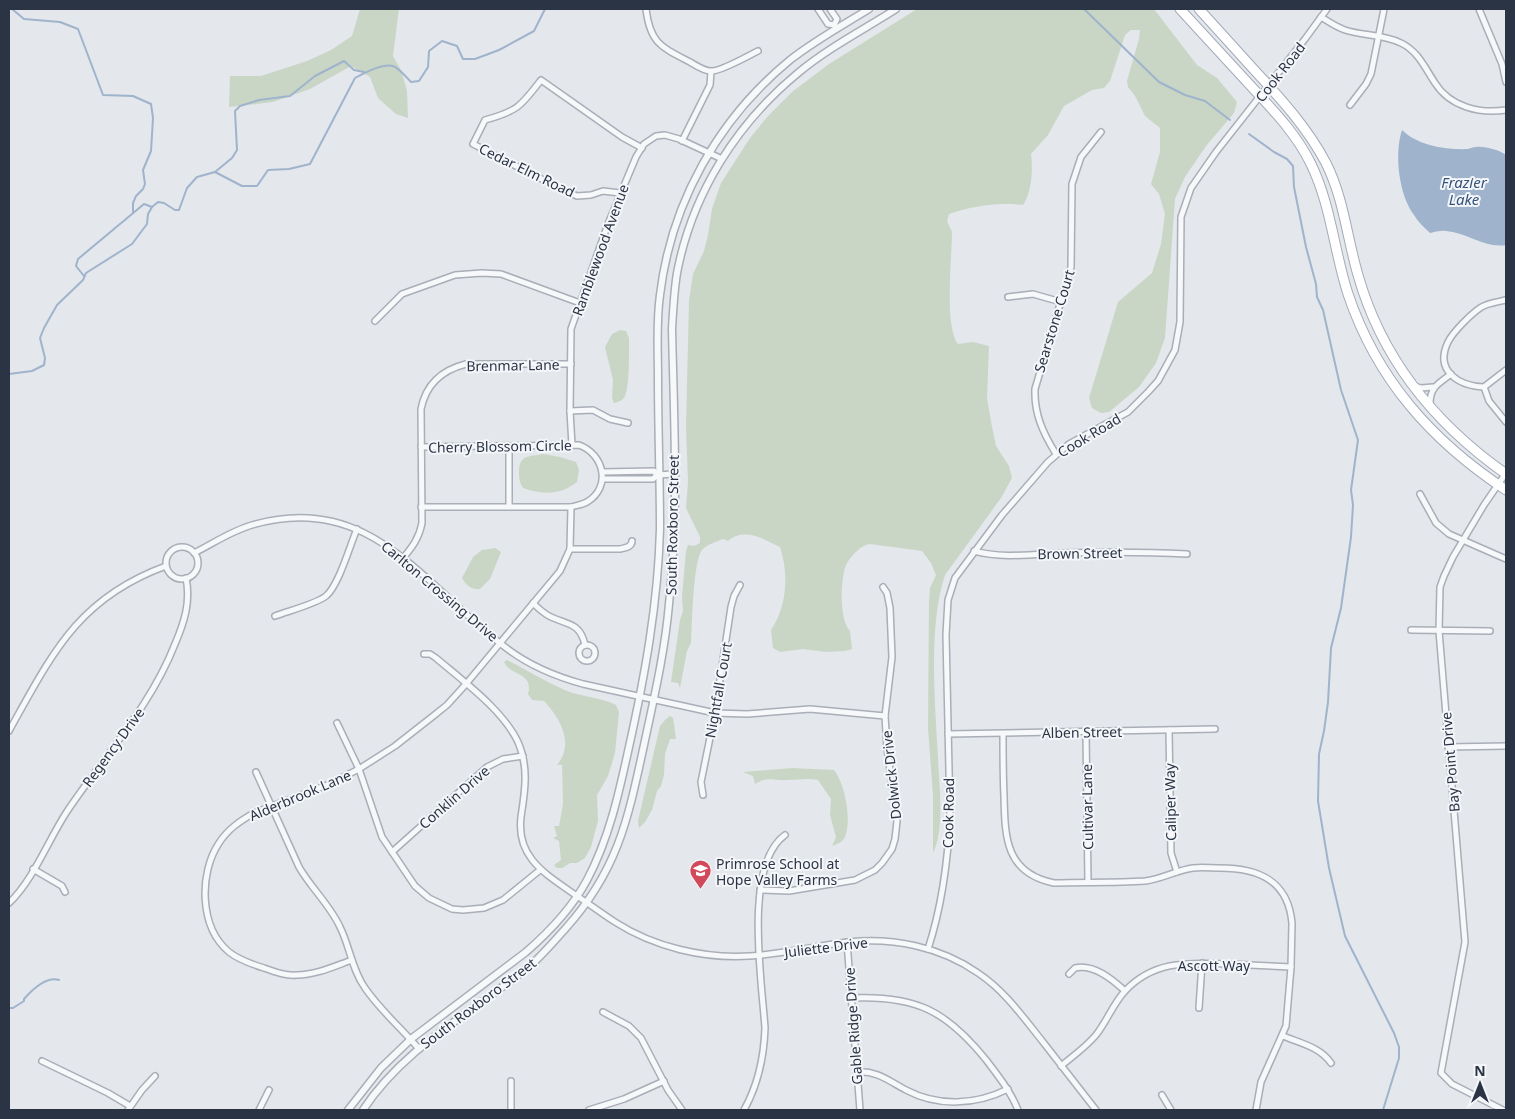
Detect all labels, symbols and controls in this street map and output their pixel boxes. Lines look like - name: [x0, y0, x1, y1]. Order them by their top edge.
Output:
- street label: Cook Road: [1251, 38, 1309, 106]
- street label: Cedar Elm Road: [476, 139, 578, 201]
- water label: Frazier Lake: [1441, 172, 1488, 209]
- street label: Ramblewood Avenue: [567, 181, 633, 318]
- street label: Searstone Court: [1029, 267, 1079, 375]
- street label: Brenmar Lane: [466, 355, 560, 375]
- street label: Cook Road: [1054, 409, 1124, 461]
- street label: Cherry Blossom Circle: [428, 435, 572, 457]
- street label: South Roxboro Street: [661, 455, 683, 595]
- street label: Carlton Crossing Drive: [377, 536, 503, 646]
- street label: Brown Street: [1037, 543, 1123, 563]
- street label: Nightfall Court: [700, 641, 736, 739]
- street label: Regency Drive: [78, 703, 148, 791]
- street label: Bay Point Drive: [1436, 711, 1464, 813]
- street label: Alben Street: [1042, 722, 1122, 742]
- street label: Dolwick Drive: [877, 729, 905, 820]
- street label: Conklin Drive: [415, 761, 493, 833]
- street label: Caliper Way: [1160, 762, 1180, 841]
- street label: Cultivar Lane: [1077, 764, 1097, 850]
- street label: Alderbrook Lane: [246, 765, 354, 825]
- street label: Cook Road: [938, 778, 958, 848]
- place label: Primrose School at Hope Valley Farms: [716, 854, 839, 889]
- school or university icon: Primrose School at Hope Valley Farms: [688, 859, 712, 890]
- street label: Juliette Drive: [781, 932, 869, 962]
- street label: South Roxboro Street: [416, 953, 540, 1053]
- street label: Ascott Way: [1178, 956, 1251, 975]
- street label: Gable Ridge Drive: [839, 967, 867, 1085]
- north arrow: [1455, 1059, 1505, 1109]
- text: N: [1474, 1061, 1486, 1080]

